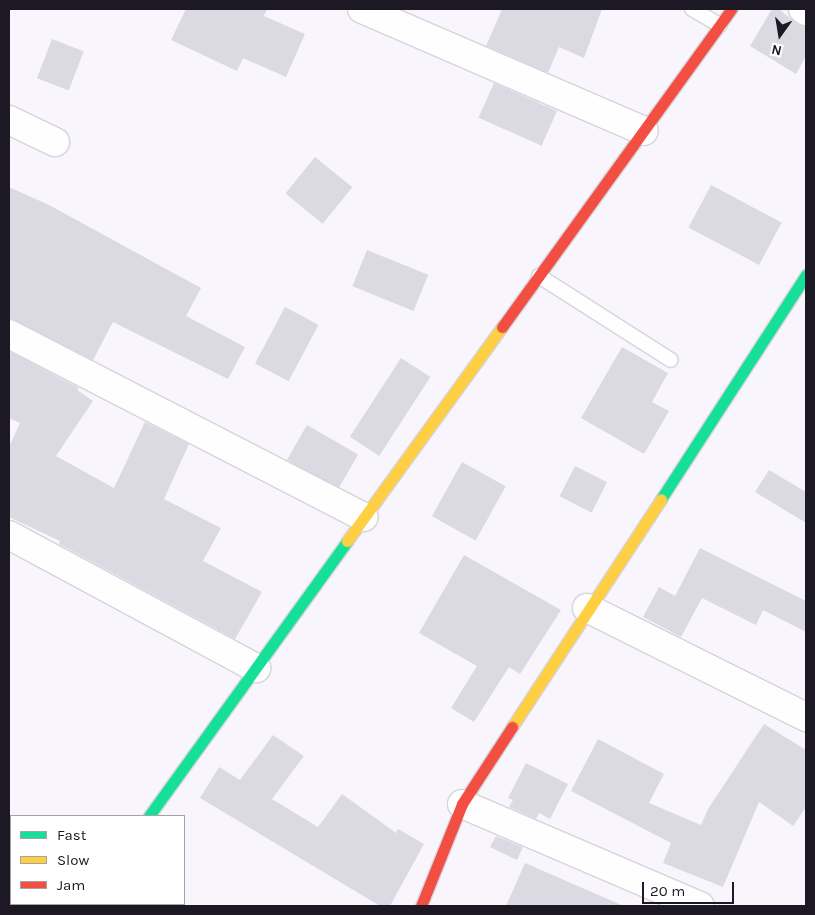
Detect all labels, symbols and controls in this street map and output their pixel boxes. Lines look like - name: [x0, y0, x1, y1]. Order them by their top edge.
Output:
- north arrow: [755, 10, 805, 60]
- text: N: [770, 41, 783, 60]
- legend: [10, 815, 185, 905]
- text: Fast: [57, 826, 86, 844]
- text: Slow: [57, 851, 89, 869]
- scale bar: [645, 872, 738, 904]
- text: Jam: [57, 876, 85, 894]
- text: 20 m: [650, 882, 685, 900]

